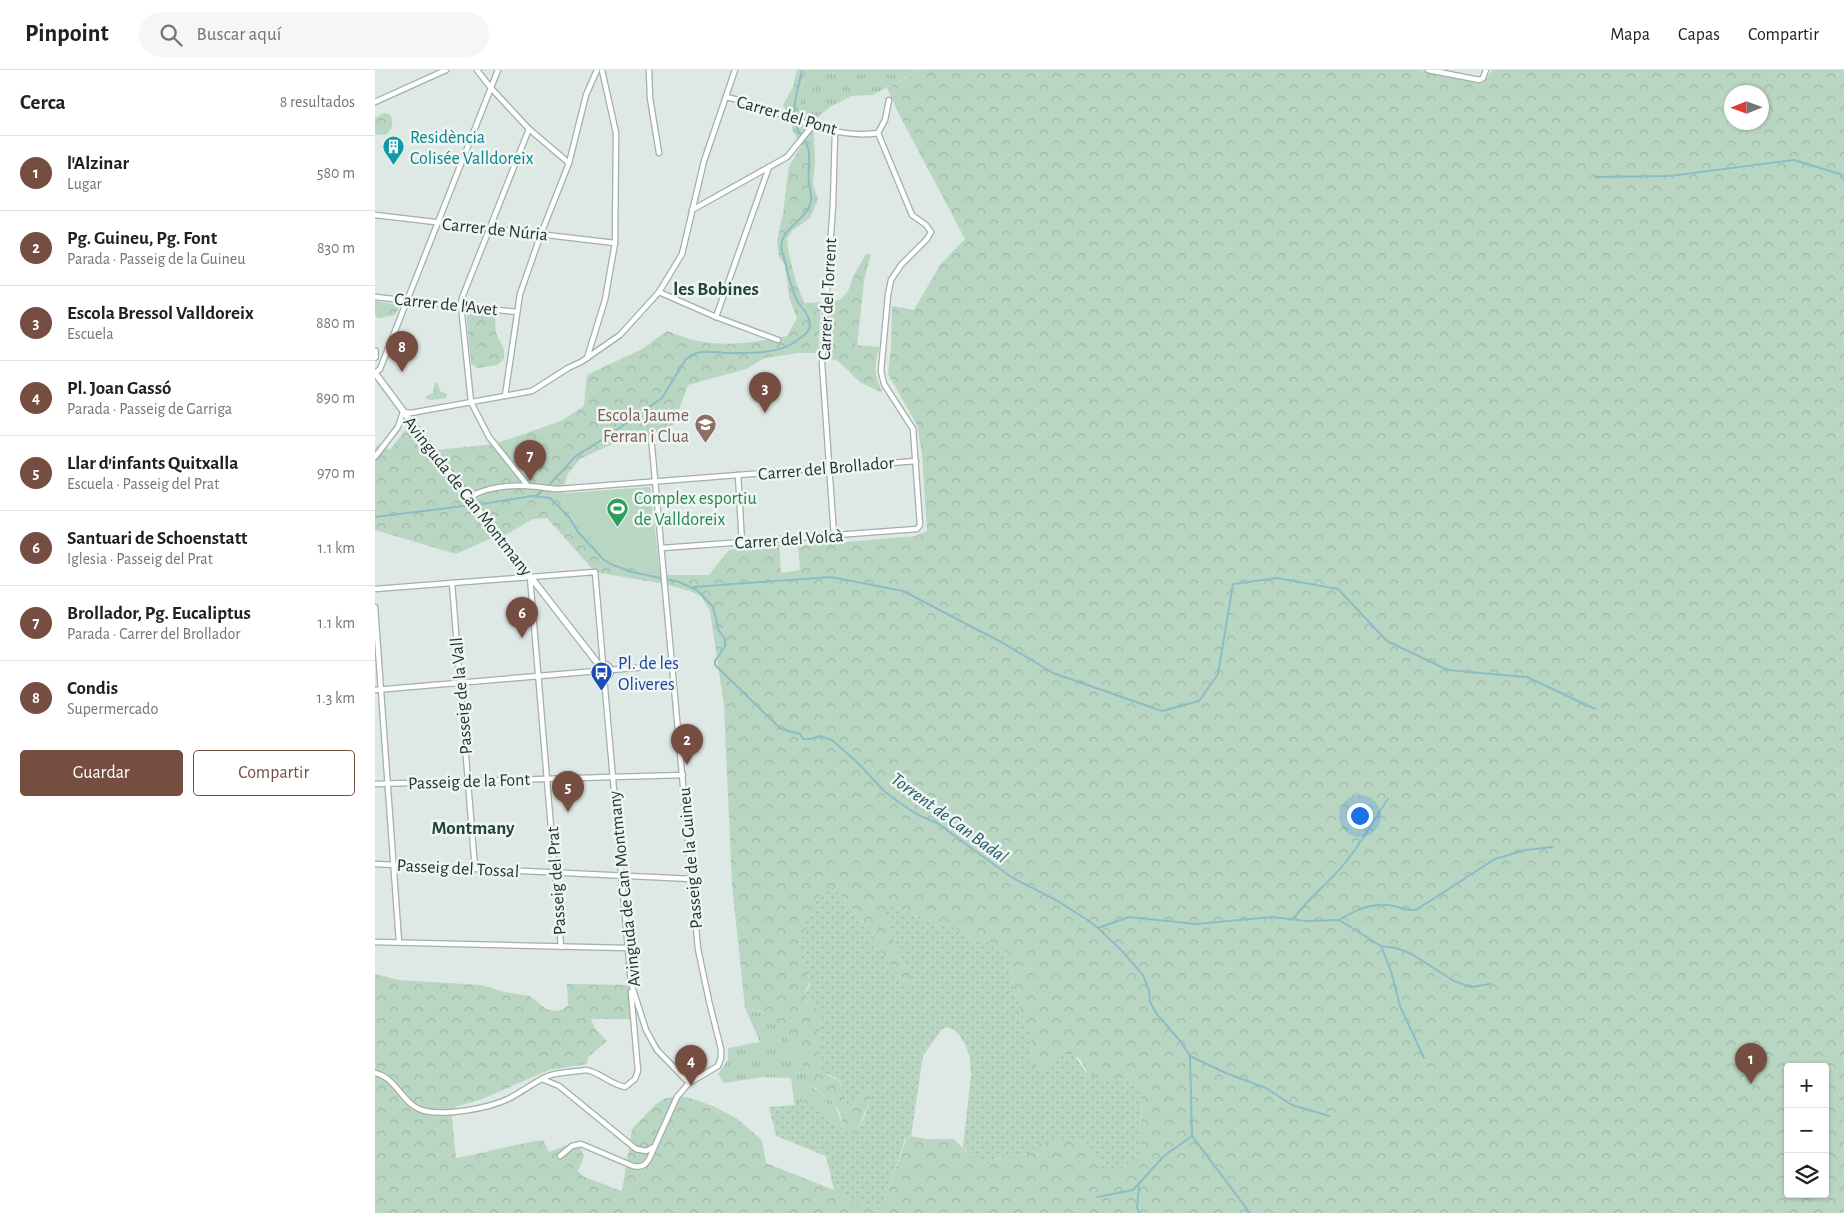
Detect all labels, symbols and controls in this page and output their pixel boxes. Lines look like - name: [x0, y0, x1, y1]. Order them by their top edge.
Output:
- search box: [139, 12, 489, 57]
- icon: search: [157, 21, 185, 49]
- text: Pinpoint: [25, 22, 109, 46]
- text: Buscar aquí: [197, 25, 281, 44]
- text: Mapa: [1610, 26, 1650, 44]
- text: Capas: [1678, 26, 1720, 44]
- text: Compartir: [1748, 26, 1819, 44]
- north arrow: [1724, 85, 1769, 130]
- text: Cerca: [20, 92, 66, 113]
- street label: Carrer del Pont: [734, 93, 839, 139]
- text: 8 resultados: [280, 94, 355, 110]
- place label: Residència Colisée Valldoreix: [410, 129, 534, 168]
- building icon: Residència Colisée Valldoreix: [382, 135, 406, 166]
- text: l'Alzinar: [67, 154, 129, 173]
- text: 1: [33, 165, 39, 181]
- text: 580 m: [317, 165, 355, 181]
- text: Lugar: [67, 176, 102, 192]
- street label: Carrer de Núria: [441, 215, 549, 245]
- text: Pg. Guineu, Pg. Font: [67, 229, 217, 248]
- street label: Carrer del Torrent: [816, 237, 840, 361]
- text: 2: [32, 240, 40, 256]
- text: 830 m: [317, 240, 355, 256]
- text: Parada · Passeig de la Guineu: [67, 251, 245, 267]
- district label: les Bobines: [673, 280, 759, 299]
- street label: Carrer de l'Avet: [393, 291, 499, 319]
- text: Escola Bressol Valldoreix: [67, 304, 254, 323]
- text: 3: [33, 315, 39, 331]
- text: 880 m: [316, 315, 355, 331]
- text: Escuela: [67, 326, 114, 342]
- pin: 8: [386, 331, 418, 372]
- pin: 3: [749, 372, 781, 413]
- text: Pl. Joan Gassó: [67, 379, 171, 398]
- text: 4: [32, 390, 40, 406]
- text: 890 m: [316, 390, 355, 406]
- text: Parada · Passeig de Garriga: [67, 401, 232, 417]
- place label: Escola Jaume Ferran i Clua: [597, 407, 689, 446]
- street label: Avinguda de Can Montmany: [400, 413, 535, 580]
- school or university icon: Escola Jaume Ferran i Clua: [693, 413, 717, 444]
- pin: 7: [514, 440, 546, 481]
- text: Llar d'infants Quitxalla: [67, 454, 238, 473]
- street label: Carrer del Brollador: [757, 454, 895, 484]
- text: 5: [33, 465, 39, 481]
- text: 970 m: [317, 465, 355, 481]
- text: Escuela · Passeig del Prat: [67, 476, 219, 492]
- place label: Complex esportiu de Valldoreix: [634, 490, 757, 529]
- sports icon: Complex esportiu de Valldoreix: [606, 496, 630, 527]
- street label: Carrer del Volcà: [734, 527, 844, 553]
- text: Santuari de Schoenstatt: [67, 529, 248, 548]
- text: 6: [32, 540, 40, 556]
- text: 1.1 km: [318, 540, 355, 556]
- text: Iglesia · Passeig del Prat: [67, 551, 213, 567]
- pin: 6: [506, 597, 538, 638]
- text: Brollador, Pg. Eucaliptus: [67, 604, 251, 623]
- text: 7: [33, 615, 39, 631]
- text: 1.1 km: [318, 615, 355, 631]
- text: Parada · Carrer del Brollador: [67, 626, 240, 642]
- street label: Passeig de la Vall: [448, 637, 476, 755]
- place label: Pl. de les Oliveres: [618, 655, 679, 694]
- bus stop icon: Pl. de les Oliveres: [590, 661, 614, 692]
- text: Condis: [67, 679, 118, 698]
- text: 8: [32, 690, 40, 706]
- text: 1.3 km: [317, 690, 355, 706]
- text: Supermercado: [67, 701, 158, 717]
- pin: 2: [671, 724, 703, 765]
- button: Guardar: [20, 750, 183, 796]
- button: Compartir: [193, 750, 355, 796]
- water label: Torrent de Can Badal: [887, 769, 1011, 867]
- street label: Passeig de la Font: [408, 771, 531, 793]
- pin: 5: [552, 771, 584, 812]
- street label: Passeig de la Guineu: [676, 786, 706, 929]
- street label: Avinguda de Can Montmany: [606, 790, 644, 988]
- your location: [1347, 803, 1373, 829]
- district label: Montmany: [431, 819, 515, 838]
- street label: Passeig del Prat: [544, 826, 570, 936]
- street label: Passeig del Tossal: [396, 857, 520, 881]
- pin: 1: [1735, 1043, 1767, 1084]
- pin: 4: [675, 1045, 707, 1086]
- map controls: [1784, 1063, 1829, 1198]
- button: +: [1784, 1063, 1829, 1108]
- button: −: [1784, 1108, 1829, 1153]
- button: layers: [1784, 1153, 1829, 1198]

